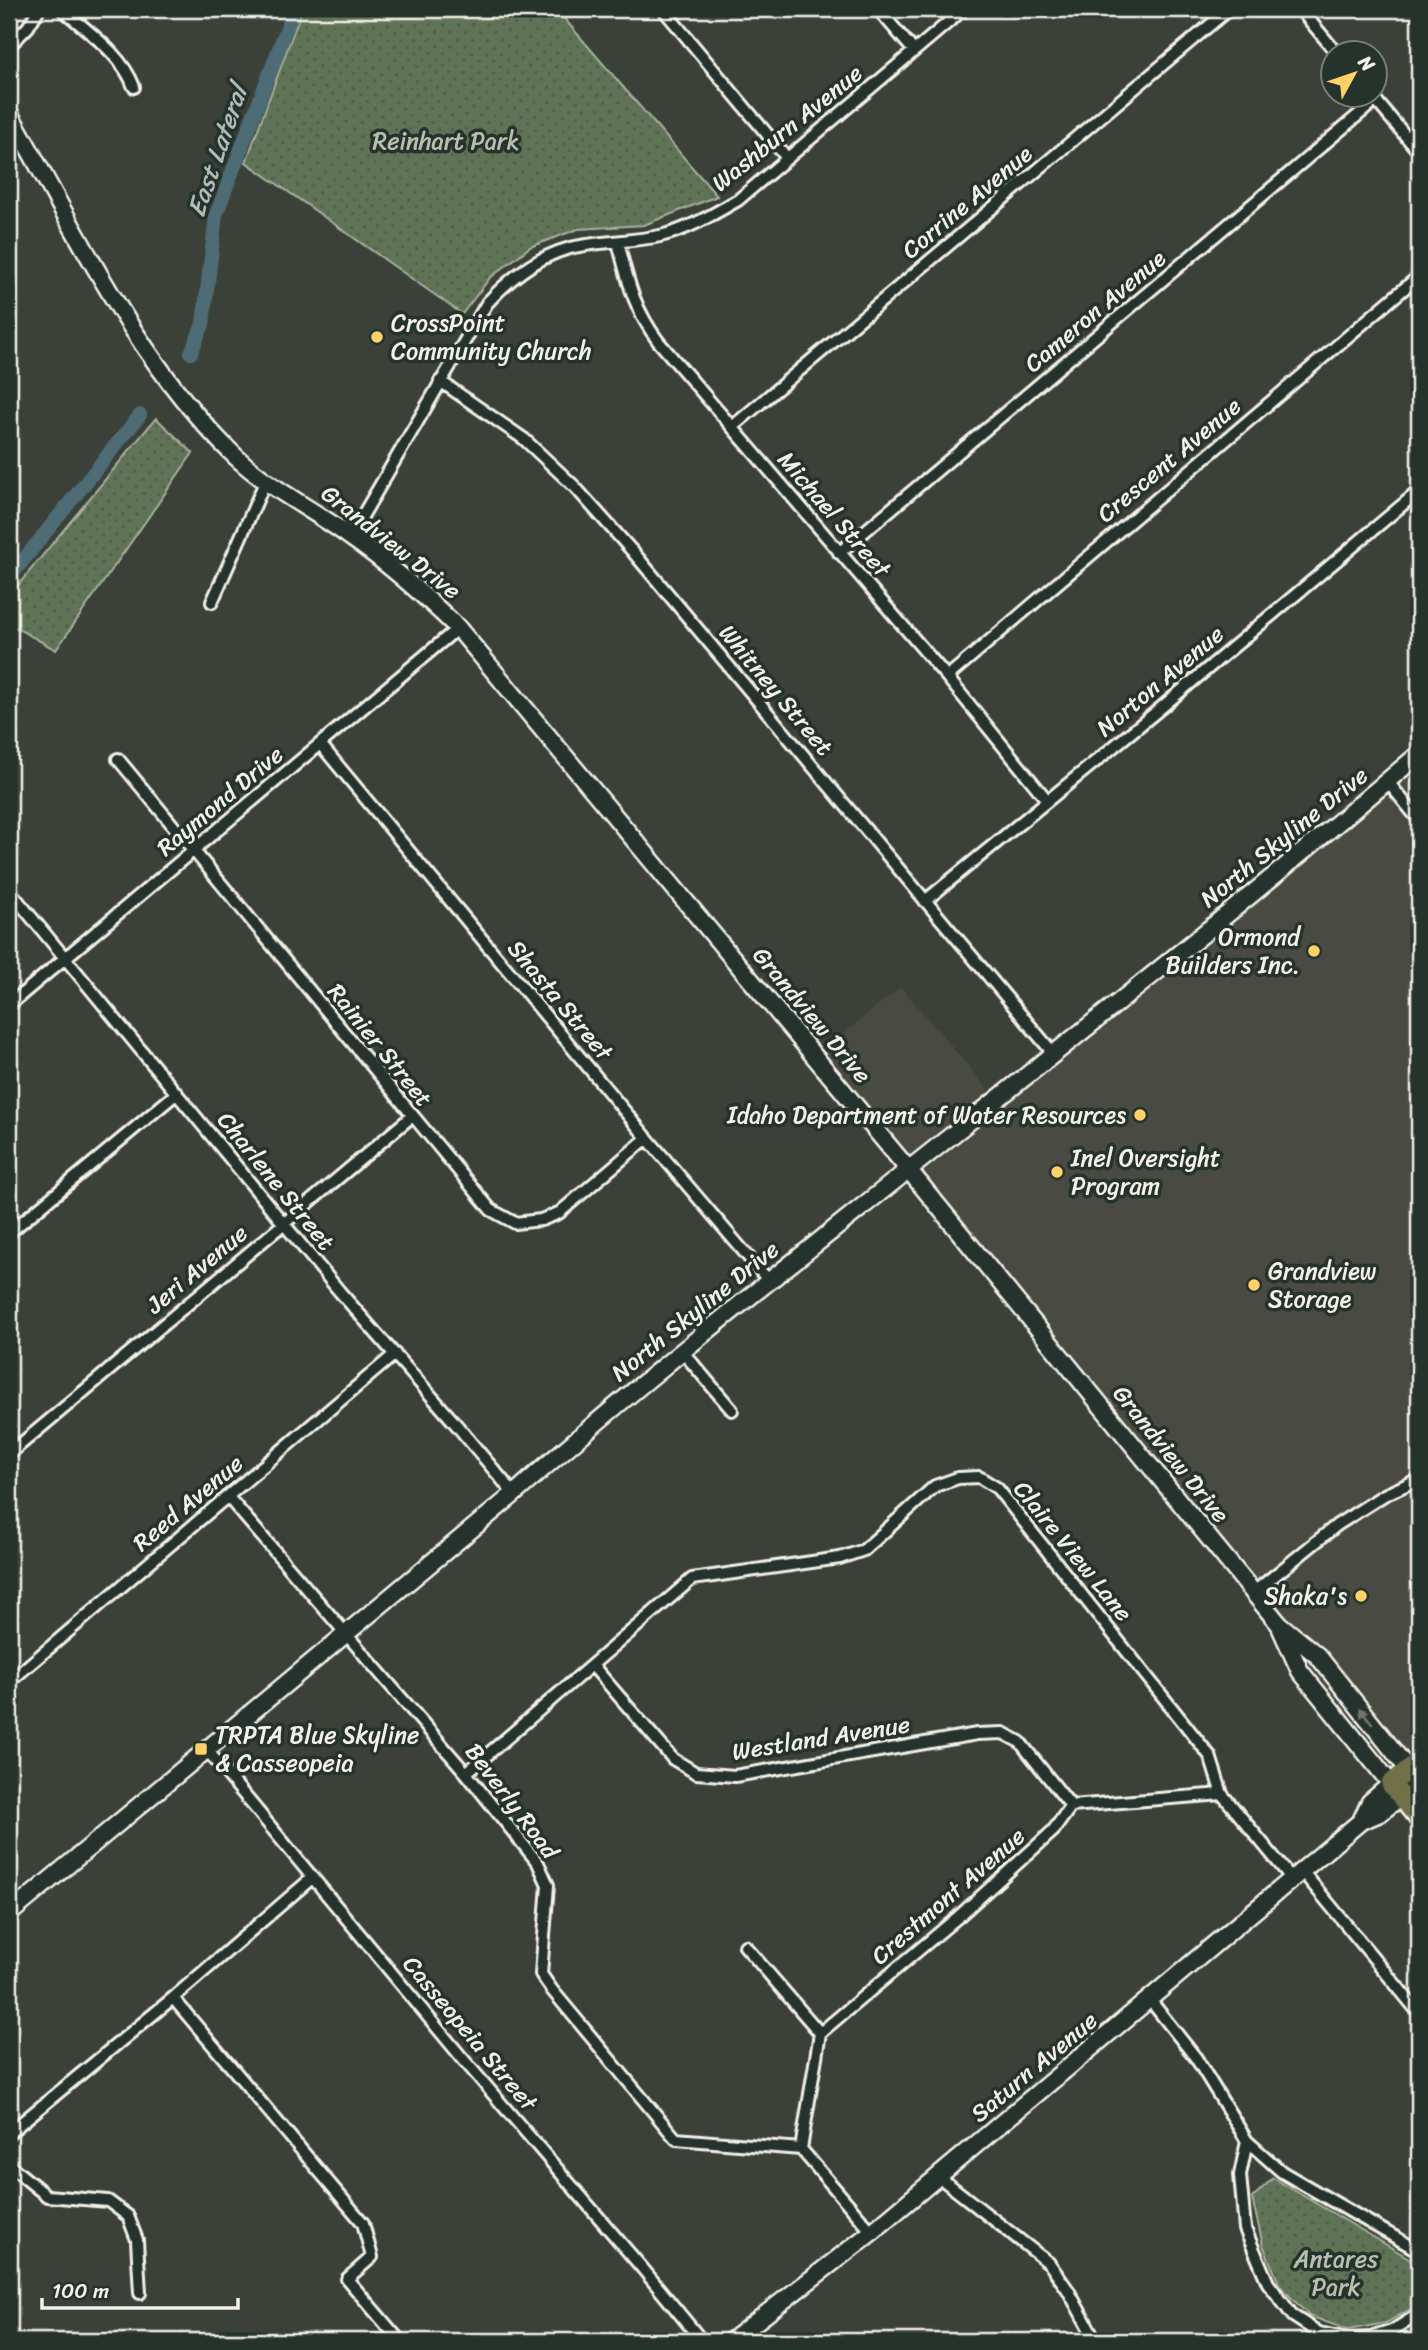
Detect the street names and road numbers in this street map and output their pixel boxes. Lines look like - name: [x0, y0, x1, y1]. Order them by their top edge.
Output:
- street label: Washburn Avenue: [702, 53, 872, 203]
- street label: Corrine Avenue: [892, 134, 1042, 270]
- street label: Cameron Avenue: [1014, 238, 1176, 383]
- street label: Crescent Avenue: [1087, 386, 1251, 534]
- street label: Michael Street: [767, 441, 902, 588]
- street label: Grandview Drive: [312, 473, 470, 611]
- street label: Whitney Street: [708, 614, 844, 766]
- street label: Norton Avenue: [1086, 614, 1234, 748]
- street label: Raymond Drive: [147, 735, 293, 867]
- street label: North Skyline Drive: [1190, 755, 1378, 919]
- street label: Shasta Street: [496, 930, 624, 1071]
- street label: Grandview Drive: [742, 937, 882, 1093]
- street label: Rainier Street: [316, 973, 444, 1117]
- street label: Charlene Street: [206, 1102, 346, 1260]
- street label: Jeri Avenue: [136, 1213, 258, 1325]
- street label: North Skyline Drive: [601, 1229, 789, 1393]
- street label: Grandview Drive: [1102, 1375, 1240, 1533]
- street label: Reed Avenue: [123, 1444, 253, 1562]
- street label: Claire View Lane: [1002, 1471, 1144, 1631]
- street label: Westland Avenue: [729, 1703, 913, 1773]
- street label: Beverly Road: [454, 1733, 571, 1870]
- street label: Crestmont Avenue: [861, 1817, 1035, 1975]
- street label: Casseopeia Street: [392, 1946, 549, 2121]
- street label: Saturn Avenue: [961, 2001, 1107, 2133]

